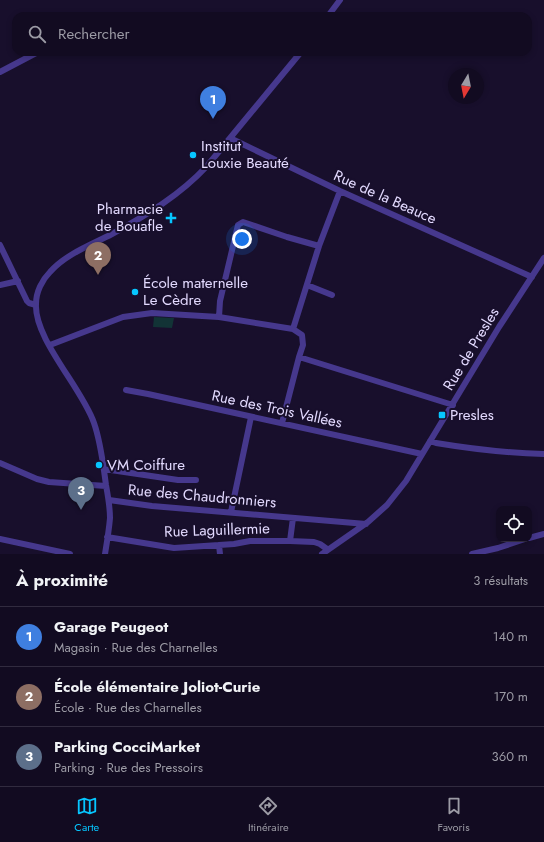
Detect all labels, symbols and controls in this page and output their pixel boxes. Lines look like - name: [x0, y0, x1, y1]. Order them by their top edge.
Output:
- search box: [12, 12, 532, 56]
- icon: search: [26, 23, 48, 45]
- text: Rechercher: [58, 23, 130, 45]
- north arrow: [448, 68, 484, 104]
- pin: 1: [200, 86, 226, 119]
- place label: Institut Louxie Beauté: [201, 135, 289, 174]
- marker: Institut Louxie Beauté: [188, 150, 198, 160]
- street label: Rue de la Beauce: [330, 164, 440, 230]
- place label: Pharmacie de Bouafle: [95, 198, 163, 237]
- marker: Pharmacie de Bouafle: [166, 213, 176, 223]
- your location: [232, 229, 252, 249]
- pin: 2: [85, 242, 111, 275]
- place label: École maternelle Le Cèdre: [143, 272, 248, 311]
- marker: École maternelle Le Cèdre: [130, 287, 140, 297]
- street label: Rue de Presles: [438, 303, 504, 395]
- street label: Rue des Trois Vallées: [210, 384, 344, 434]
- place label: Presles: [450, 404, 494, 426]
- marker: Presles: [437, 410, 447, 420]
- place label: VM Coiffure: [107, 454, 185, 476]
- marker: VM Coiffure: [94, 460, 104, 470]
- pin: 3: [68, 477, 94, 510]
- street label: Rue des Chaudronniers: [127, 479, 277, 513]
- map controls: [496, 506, 532, 542]
- button: locate: [496, 506, 532, 542]
- street label: Rue Laguillermie: [164, 517, 271, 543]
- text: À proximité: [16, 568, 108, 592]
- text: 3 résultats: [473, 571, 528, 590]
- text: Garage Peugeot: [54, 616, 168, 638]
- text: 1: [26, 627, 32, 646]
- text: 140 m: [493, 627, 528, 646]
- text: Magasin · Rue des Charnelles: [54, 638, 217, 657]
- text: École élémentaire Joliot-Curie: [54, 676, 260, 698]
- text: 2: [25, 687, 33, 706]
- text: 170 m: [493, 687, 528, 706]
- text: École · Rue des Charnelles: [54, 698, 202, 717]
- text: Parking CocciMarket: [54, 736, 200, 758]
- text: 3: [25, 747, 33, 766]
- text: 360 m: [492, 747, 528, 766]
- text: Parking · Rue des Pressoirs: [54, 758, 203, 777]
- tab: Carte: [74, 795, 99, 835]
- tab: Itinéraire: [248, 795, 289, 835]
- tab: Favoris: [437, 795, 470, 835]

